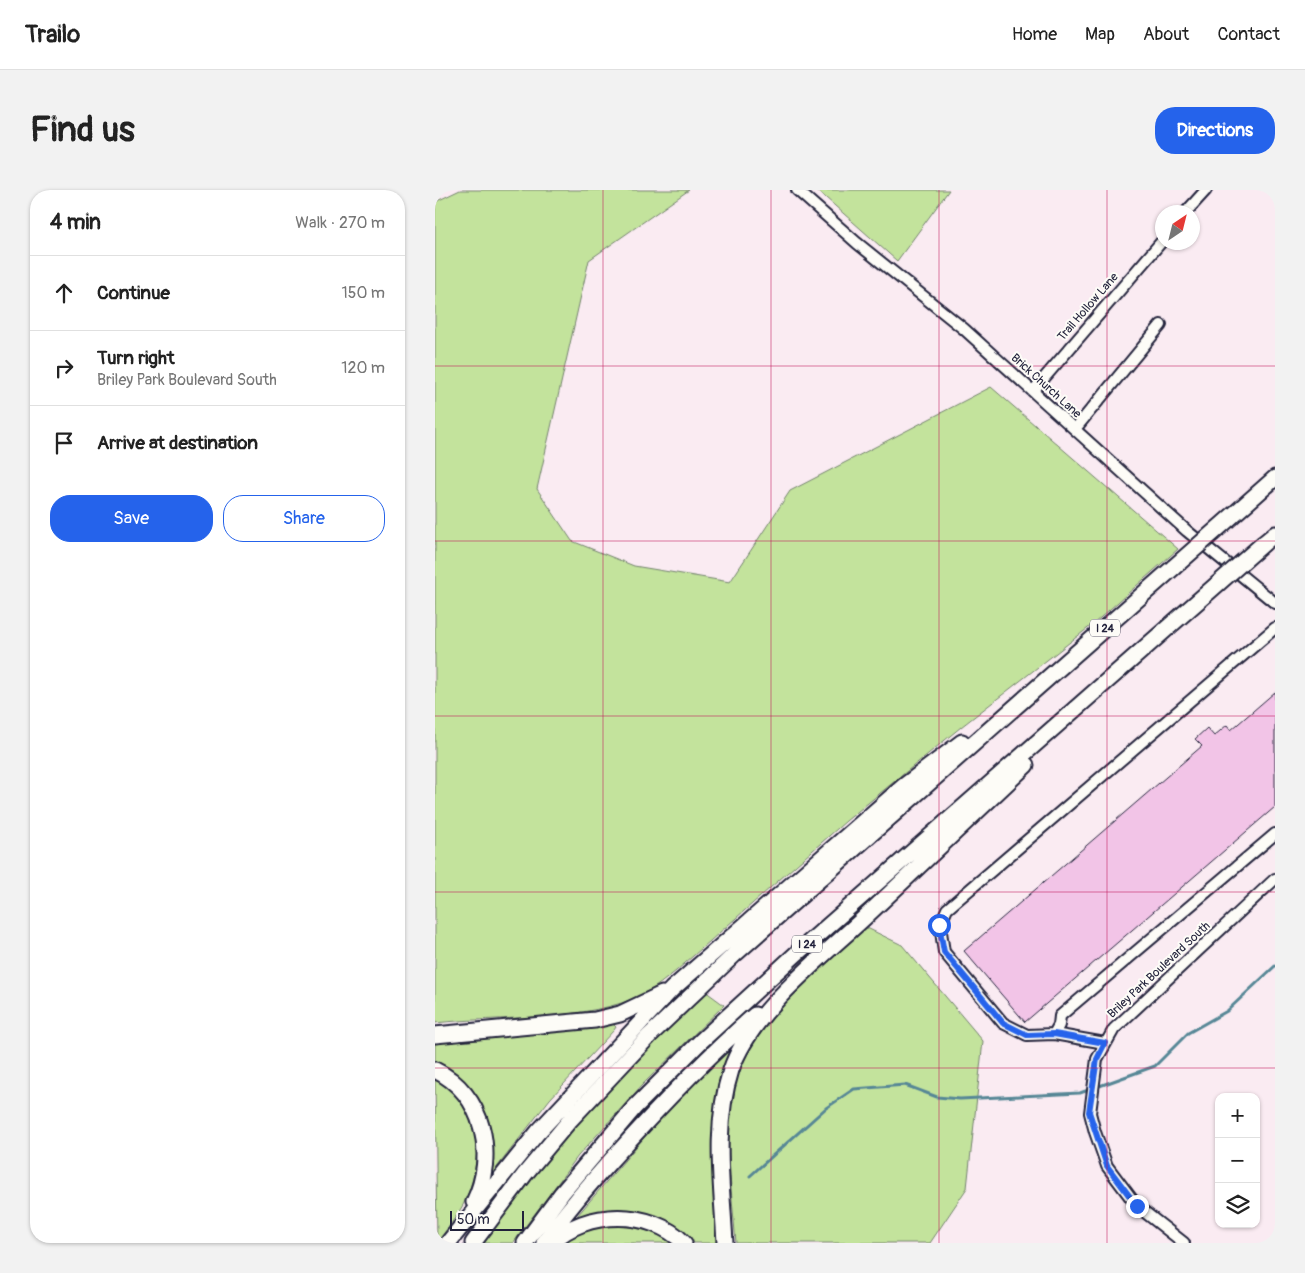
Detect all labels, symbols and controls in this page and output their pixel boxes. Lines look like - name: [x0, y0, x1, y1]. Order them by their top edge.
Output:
- text: Trailo: [25, 20, 80, 49]
- text: Home: [1012, 23, 1057, 46]
- text: Map: [1085, 23, 1115, 46]
- text: About: [1143, 23, 1189, 46]
- text: Contact: [1217, 23, 1280, 46]
- button: Directions: [1155, 107, 1275, 154]
- text: Find us: [30, 108, 135, 152]
- north arrow: [1155, 205, 1200, 250]
- text: 4 min: [50, 209, 101, 236]
- text: Walk · 270 m: [295, 213, 385, 233]
- street label: Trail Hollow Lane: [1054, 270, 1122, 344]
- icon: ahead: [50, 279, 78, 307]
- text: Continue: [97, 281, 170, 305]
- text: 150 m: [341, 283, 385, 303]
- text: Turn right: [97, 346, 175, 370]
- street label: Brick Church Lane: [1008, 351, 1084, 422]
- icon: right: [50, 354, 78, 382]
- text: 120 m: [341, 358, 385, 378]
- text: Briley Park Boulevard South: [97, 370, 277, 390]
- icon: arrive: [50, 429, 78, 457]
- text: Arrive at destination: [97, 431, 258, 455]
- button: Save: [50, 495, 213, 542]
- button: Share: [223, 495, 385, 542]
- road number: I 24: [1090, 619, 1120, 636]
- route start: [928, 914, 951, 937]
- street label: Briley Park Boulevard South: [1105, 918, 1214, 1021]
- road number: I 24: [792, 936, 822, 952]
- map controls: [1215, 1093, 1260, 1228]
- button: +: [1215, 1093, 1260, 1138]
- button: −: [1215, 1138, 1260, 1183]
- button: layers: [1215, 1183, 1260, 1228]
- route end: [1126, 1195, 1149, 1218]
- scale bar: [450, 1208, 524, 1231]
- text: 50 m: [457, 1211, 490, 1228]

